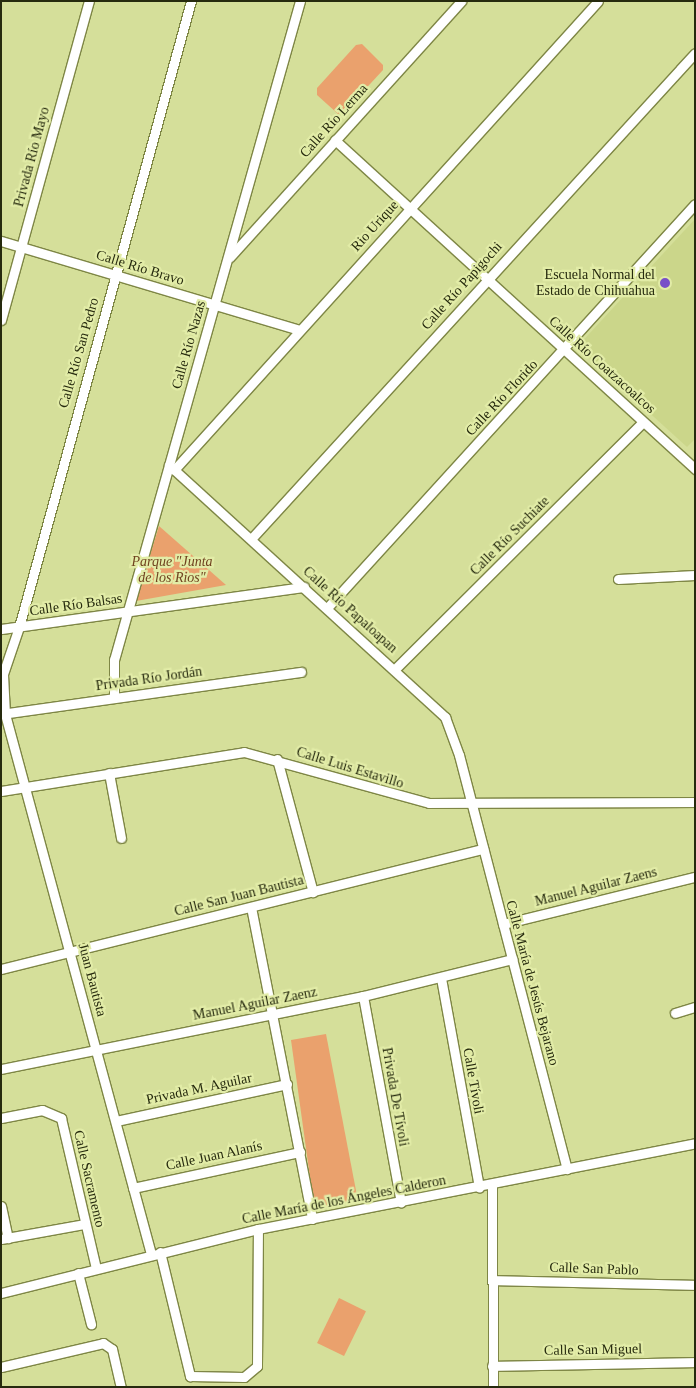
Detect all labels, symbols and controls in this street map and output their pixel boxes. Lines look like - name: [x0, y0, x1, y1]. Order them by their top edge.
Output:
- street label: Calle Río Lerma: [297, 81, 371, 161]
- street label: Privada Río Mayo: [11, 105, 53, 209]
- street label: Rio Urique: [348, 197, 402, 255]
- street label: Calle Río Papigochi: [418, 238, 506, 334]
- street label: Calle Río Bravo: [94, 247, 186, 289]
- place label: Escuela Normal del Estado de Chihuahua: [536, 267, 655, 300]
- marker: Escuela Normal del Estado de Chihuahua: [659, 277, 671, 289]
- street label: Calle Río San Pedro: [55, 296, 103, 410]
- street label: Calle Río Nazas: [168, 299, 210, 391]
- street label: Calle Río Coatzacoalcos: [545, 313, 659, 417]
- street label: Calle Río Florido: [462, 356, 542, 440]
- street label: Calle Río Suchiate: [467, 493, 553, 579]
- park label: Parque "Junta de los Rios": [131, 554, 213, 586]
- street label: Calle Río Papaloapan: [299, 563, 401, 657]
- street label: Calle Río Balsas: [29, 590, 123, 620]
- street label: Privada Río Jordán: [95, 663, 203, 695]
- street label: Calle Luis Estavillo: [294, 744, 406, 792]
- street label: Manuel Aguilar Zaens: [533, 864, 659, 910]
- street label: Calle San Juan Bautista: [173, 872, 305, 920]
- street label: Calle María de Jesús Bejarano: [502, 899, 562, 1067]
- street label: Juan Bautista: [74, 942, 110, 1018]
- street label: Manuel Aguilar Zaenz: [191, 984, 319, 1024]
- street label: Privada De Tívoli: [378, 1046, 412, 1148]
- street label: Calle Tívoli: [459, 1046, 487, 1116]
- street label: Privada M. Aguilar: [144, 1070, 254, 1108]
- street label: Calle Sacramento: [70, 1129, 108, 1229]
- street label: Calle Juan Alanís: [164, 1138, 264, 1174]
- street label: Calle María de los Ángeles Calderon: [241, 1172, 447, 1228]
- street label: Calle San Pablo: [549, 1259, 639, 1279]
- street label: Calle San Miguel: [544, 1341, 642, 1359]

